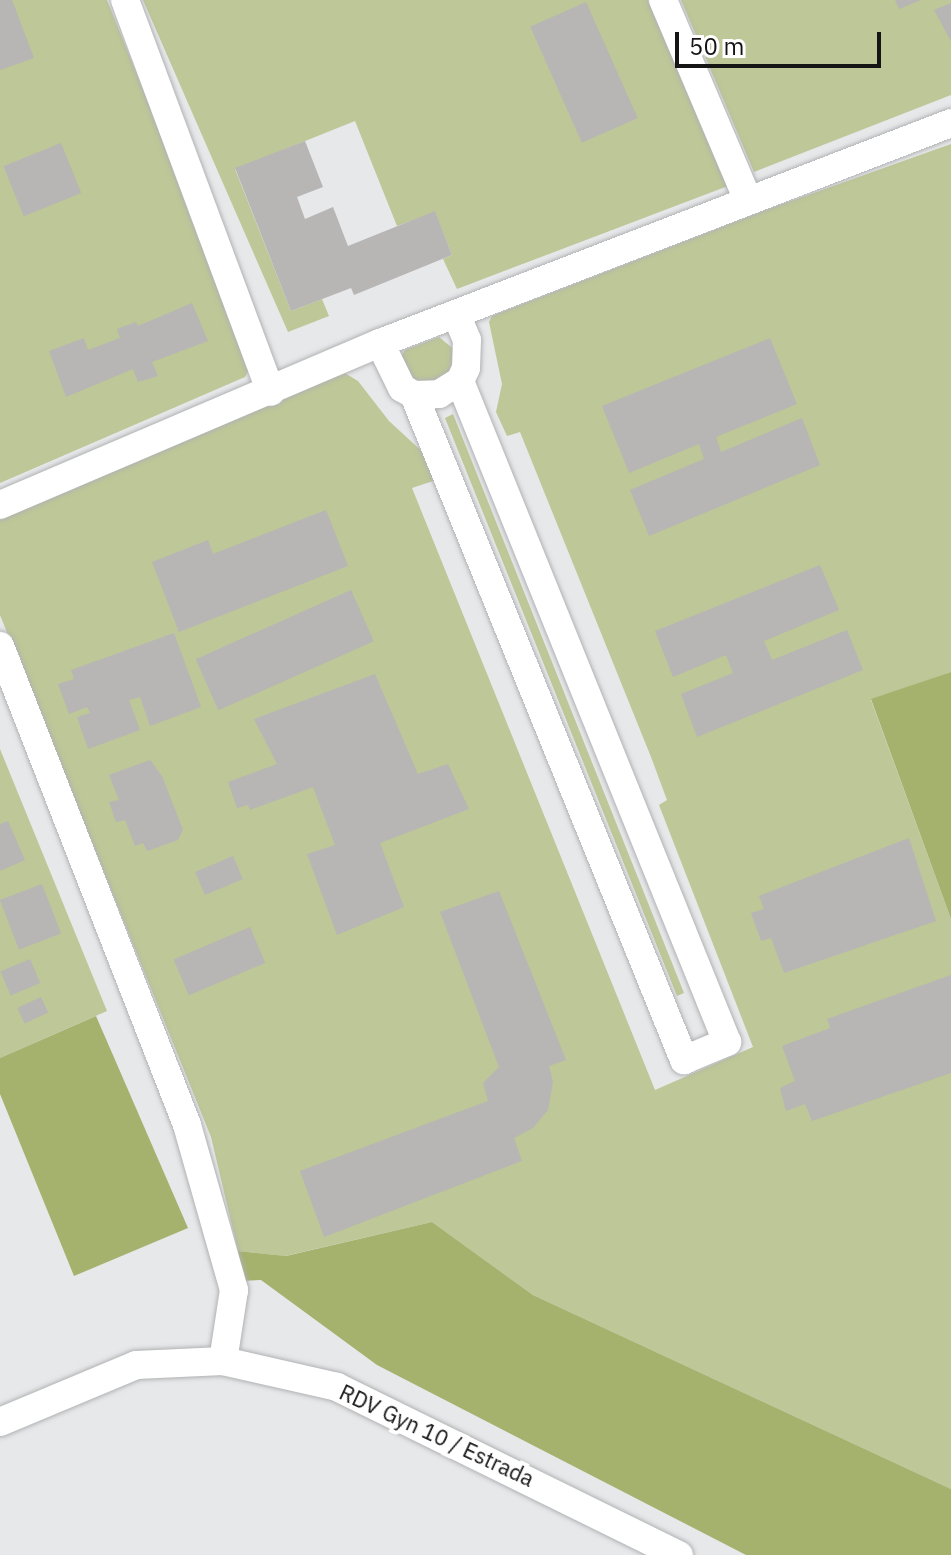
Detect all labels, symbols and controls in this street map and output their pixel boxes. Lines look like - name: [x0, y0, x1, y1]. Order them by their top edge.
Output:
- scale bar: [679, 16, 885, 66]
- text: 50 m: [689, 30, 744, 62]
- street label: RDV Gyn 10 / Estrada: [335, 1378, 539, 1492]

